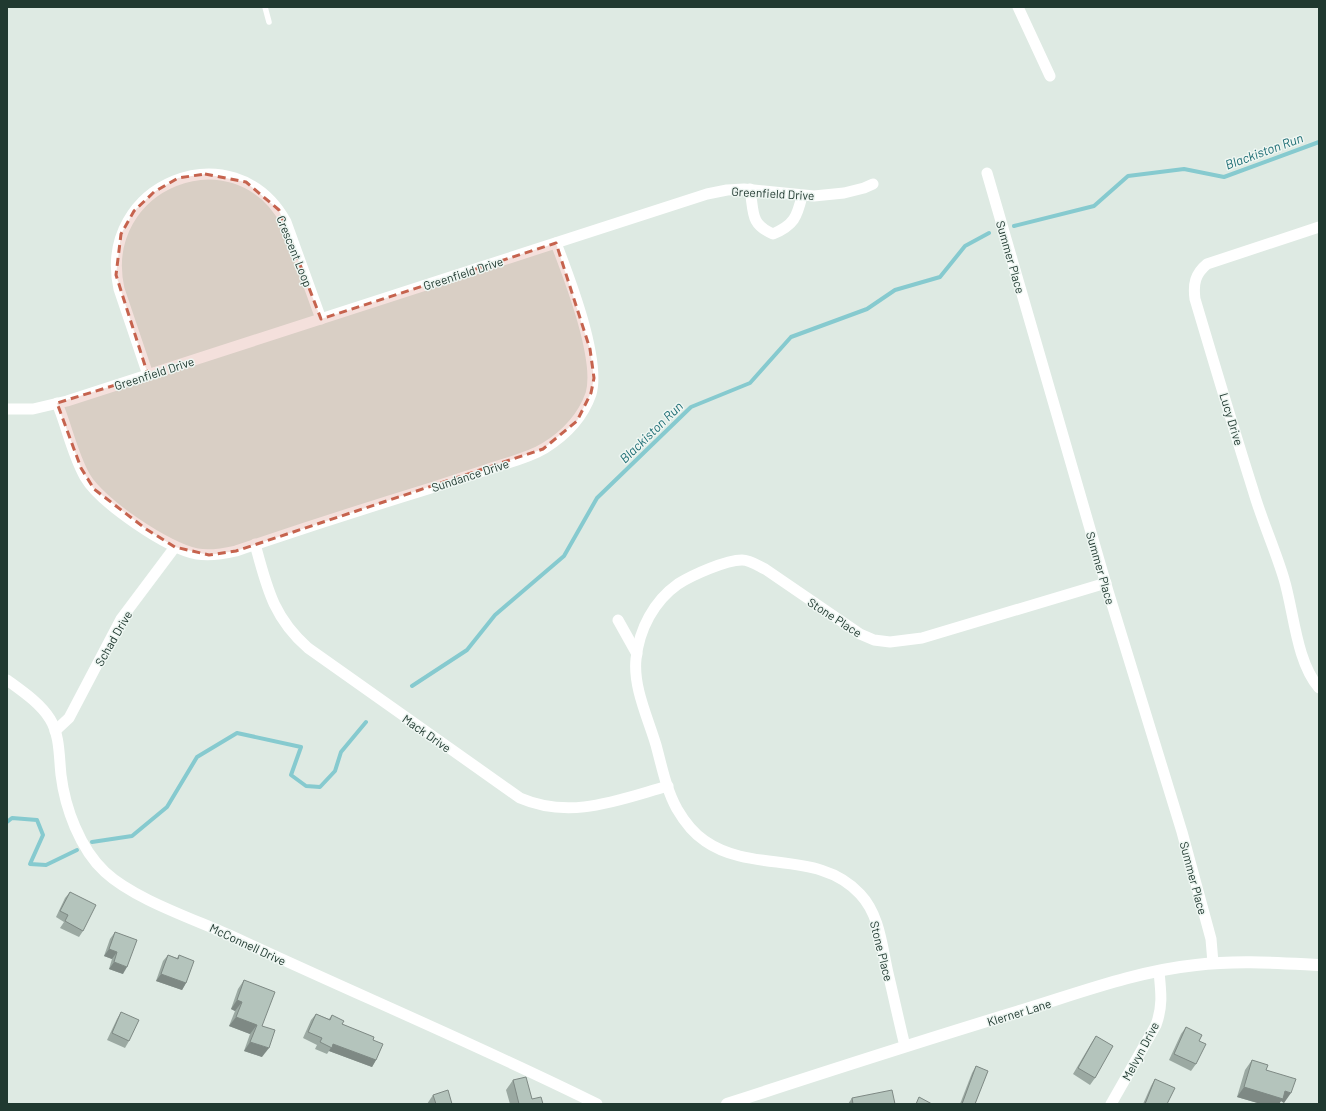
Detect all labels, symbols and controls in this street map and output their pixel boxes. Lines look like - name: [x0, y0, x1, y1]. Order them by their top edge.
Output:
- water label: Blackiston Run: [1223, 129, 1305, 172]
- street label: Greenfield Drive: [731, 184, 815, 202]
- street label: Crescent Loop: [274, 213, 316, 289]
- street label: Summer Place: [994, 219, 1028, 295]
- street label: Greenfield Drive: [421, 253, 505, 293]
- street label: Greenfield Drive: [112, 353, 196, 393]
- street label: Lucy Drive: [1217, 391, 1247, 447]
- water label: Blackiston Run: [616, 398, 686, 466]
- street label: Sundance Drive: [429, 456, 511, 494]
- street label: Summer Place: [1084, 530, 1118, 606]
- street label: Stone Place: [805, 594, 865, 640]
- street label: Schad Drive: [92, 608, 134, 668]
- street label: Mack Drive: [400, 711, 454, 755]
- street label: Summer Place: [1178, 840, 1210, 916]
- street label: Stone Place: [868, 919, 896, 983]
- street label: McConnell Drive: [208, 920, 288, 968]
- street label: Klerner Lane: [985, 996, 1053, 1028]
- street label: Melvyn Drive: [1119, 1019, 1161, 1083]

